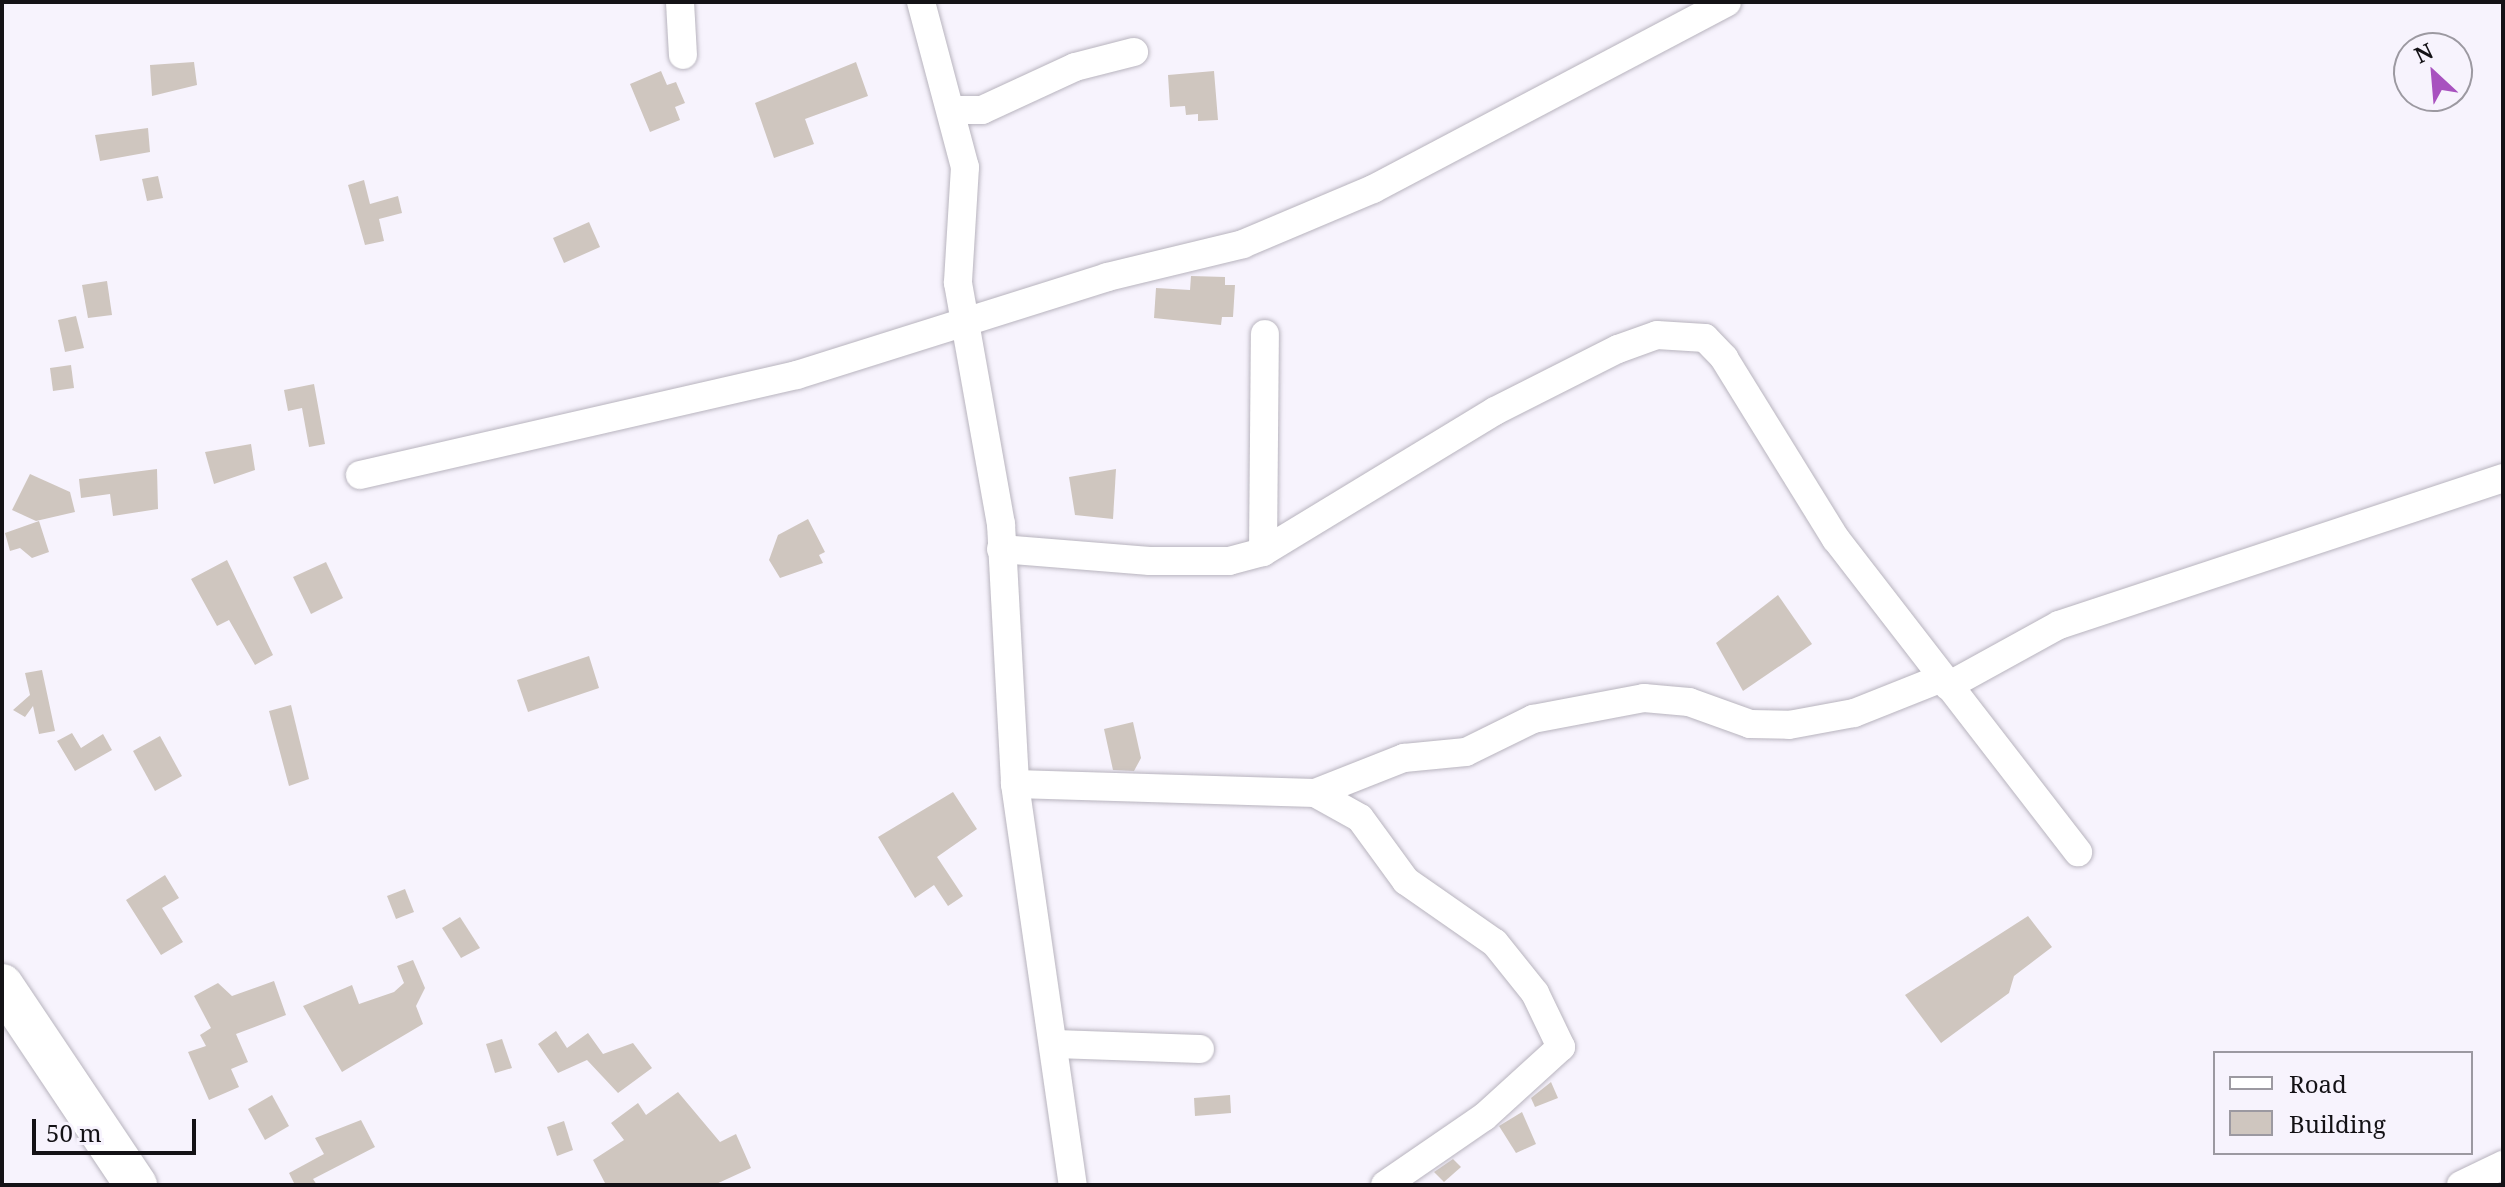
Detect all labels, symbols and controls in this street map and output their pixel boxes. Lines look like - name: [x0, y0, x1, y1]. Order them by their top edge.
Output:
- north arrow: [2393, 32, 2473, 112]
- text: N: [2409, 35, 2438, 70]
- legend: [2213, 1051, 2473, 1155]
- text: Road: [2289, 1067, 2347, 1100]
- scale bar: [36, 1103, 200, 1153]
- text: Building: [2289, 1107, 2386, 1140]
- text: 50 m: [46, 1116, 102, 1149]

